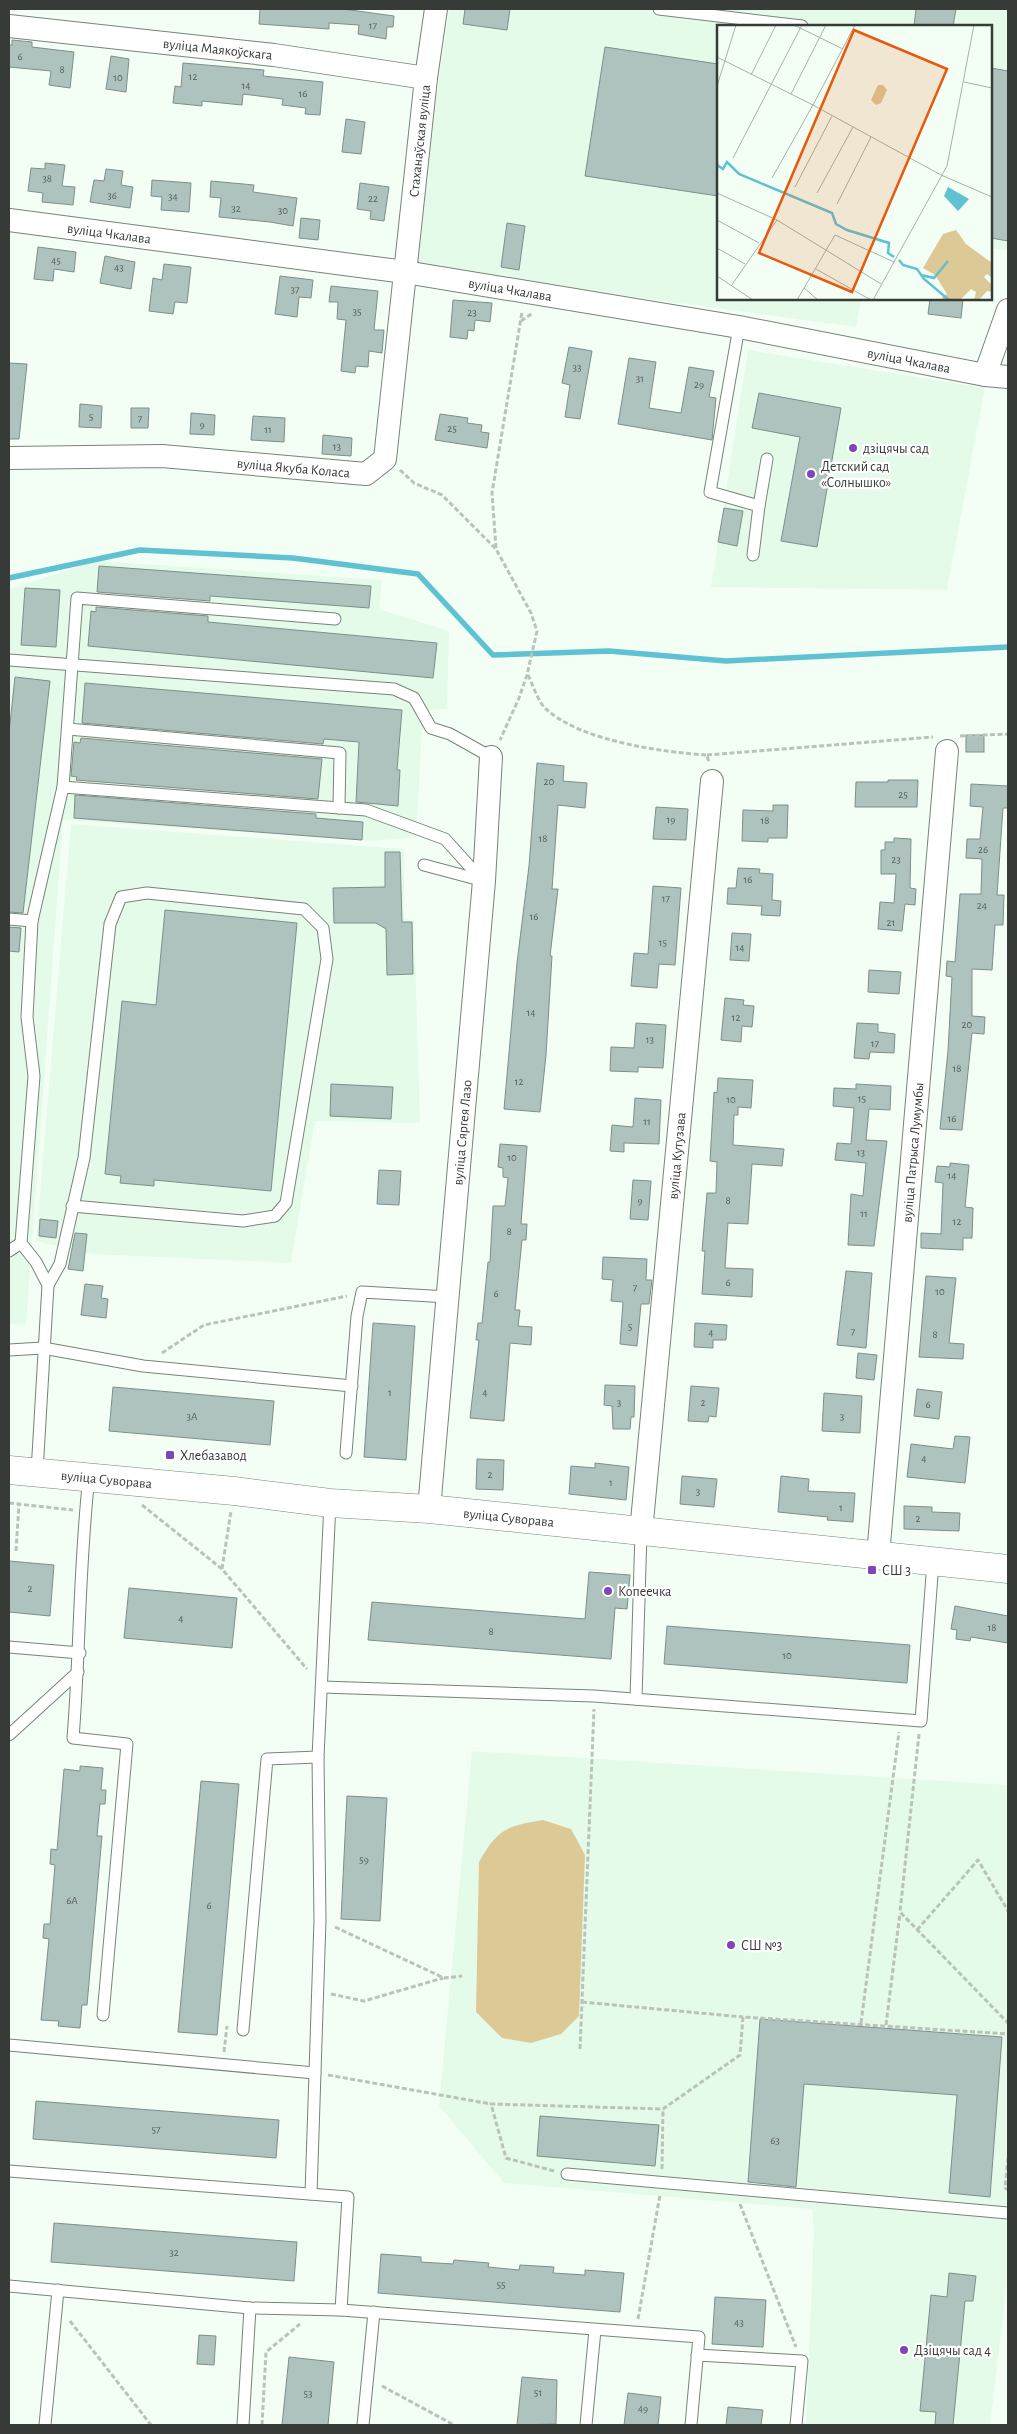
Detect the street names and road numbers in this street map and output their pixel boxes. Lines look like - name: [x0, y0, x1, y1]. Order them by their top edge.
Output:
- street label: вуліца Маякоўскага: [162, 37, 274, 63]
- street label: Стаханаўская вуліца: [407, 83, 433, 198]
- street label: вуліца Чкалава: [66, 222, 152, 247]
- street label: вуліца Чкалава: [467, 277, 553, 304]
- street label: вуліца Чкалава: [866, 346, 952, 376]
- street label: вуліца Якуба Коласа: [236, 457, 351, 481]
- street label: вуліца Сяргея Лазо: [451, 1079, 475, 1186]
- street label: вуліца Патрыса Лумумбы: [901, 1082, 927, 1223]
- street label: вуліца Кутузава: [666, 1111, 689, 1200]
- street label: вуліца Суворава: [60, 1469, 153, 1491]
- street label: вуліца Суворава: [462, 1507, 555, 1530]

